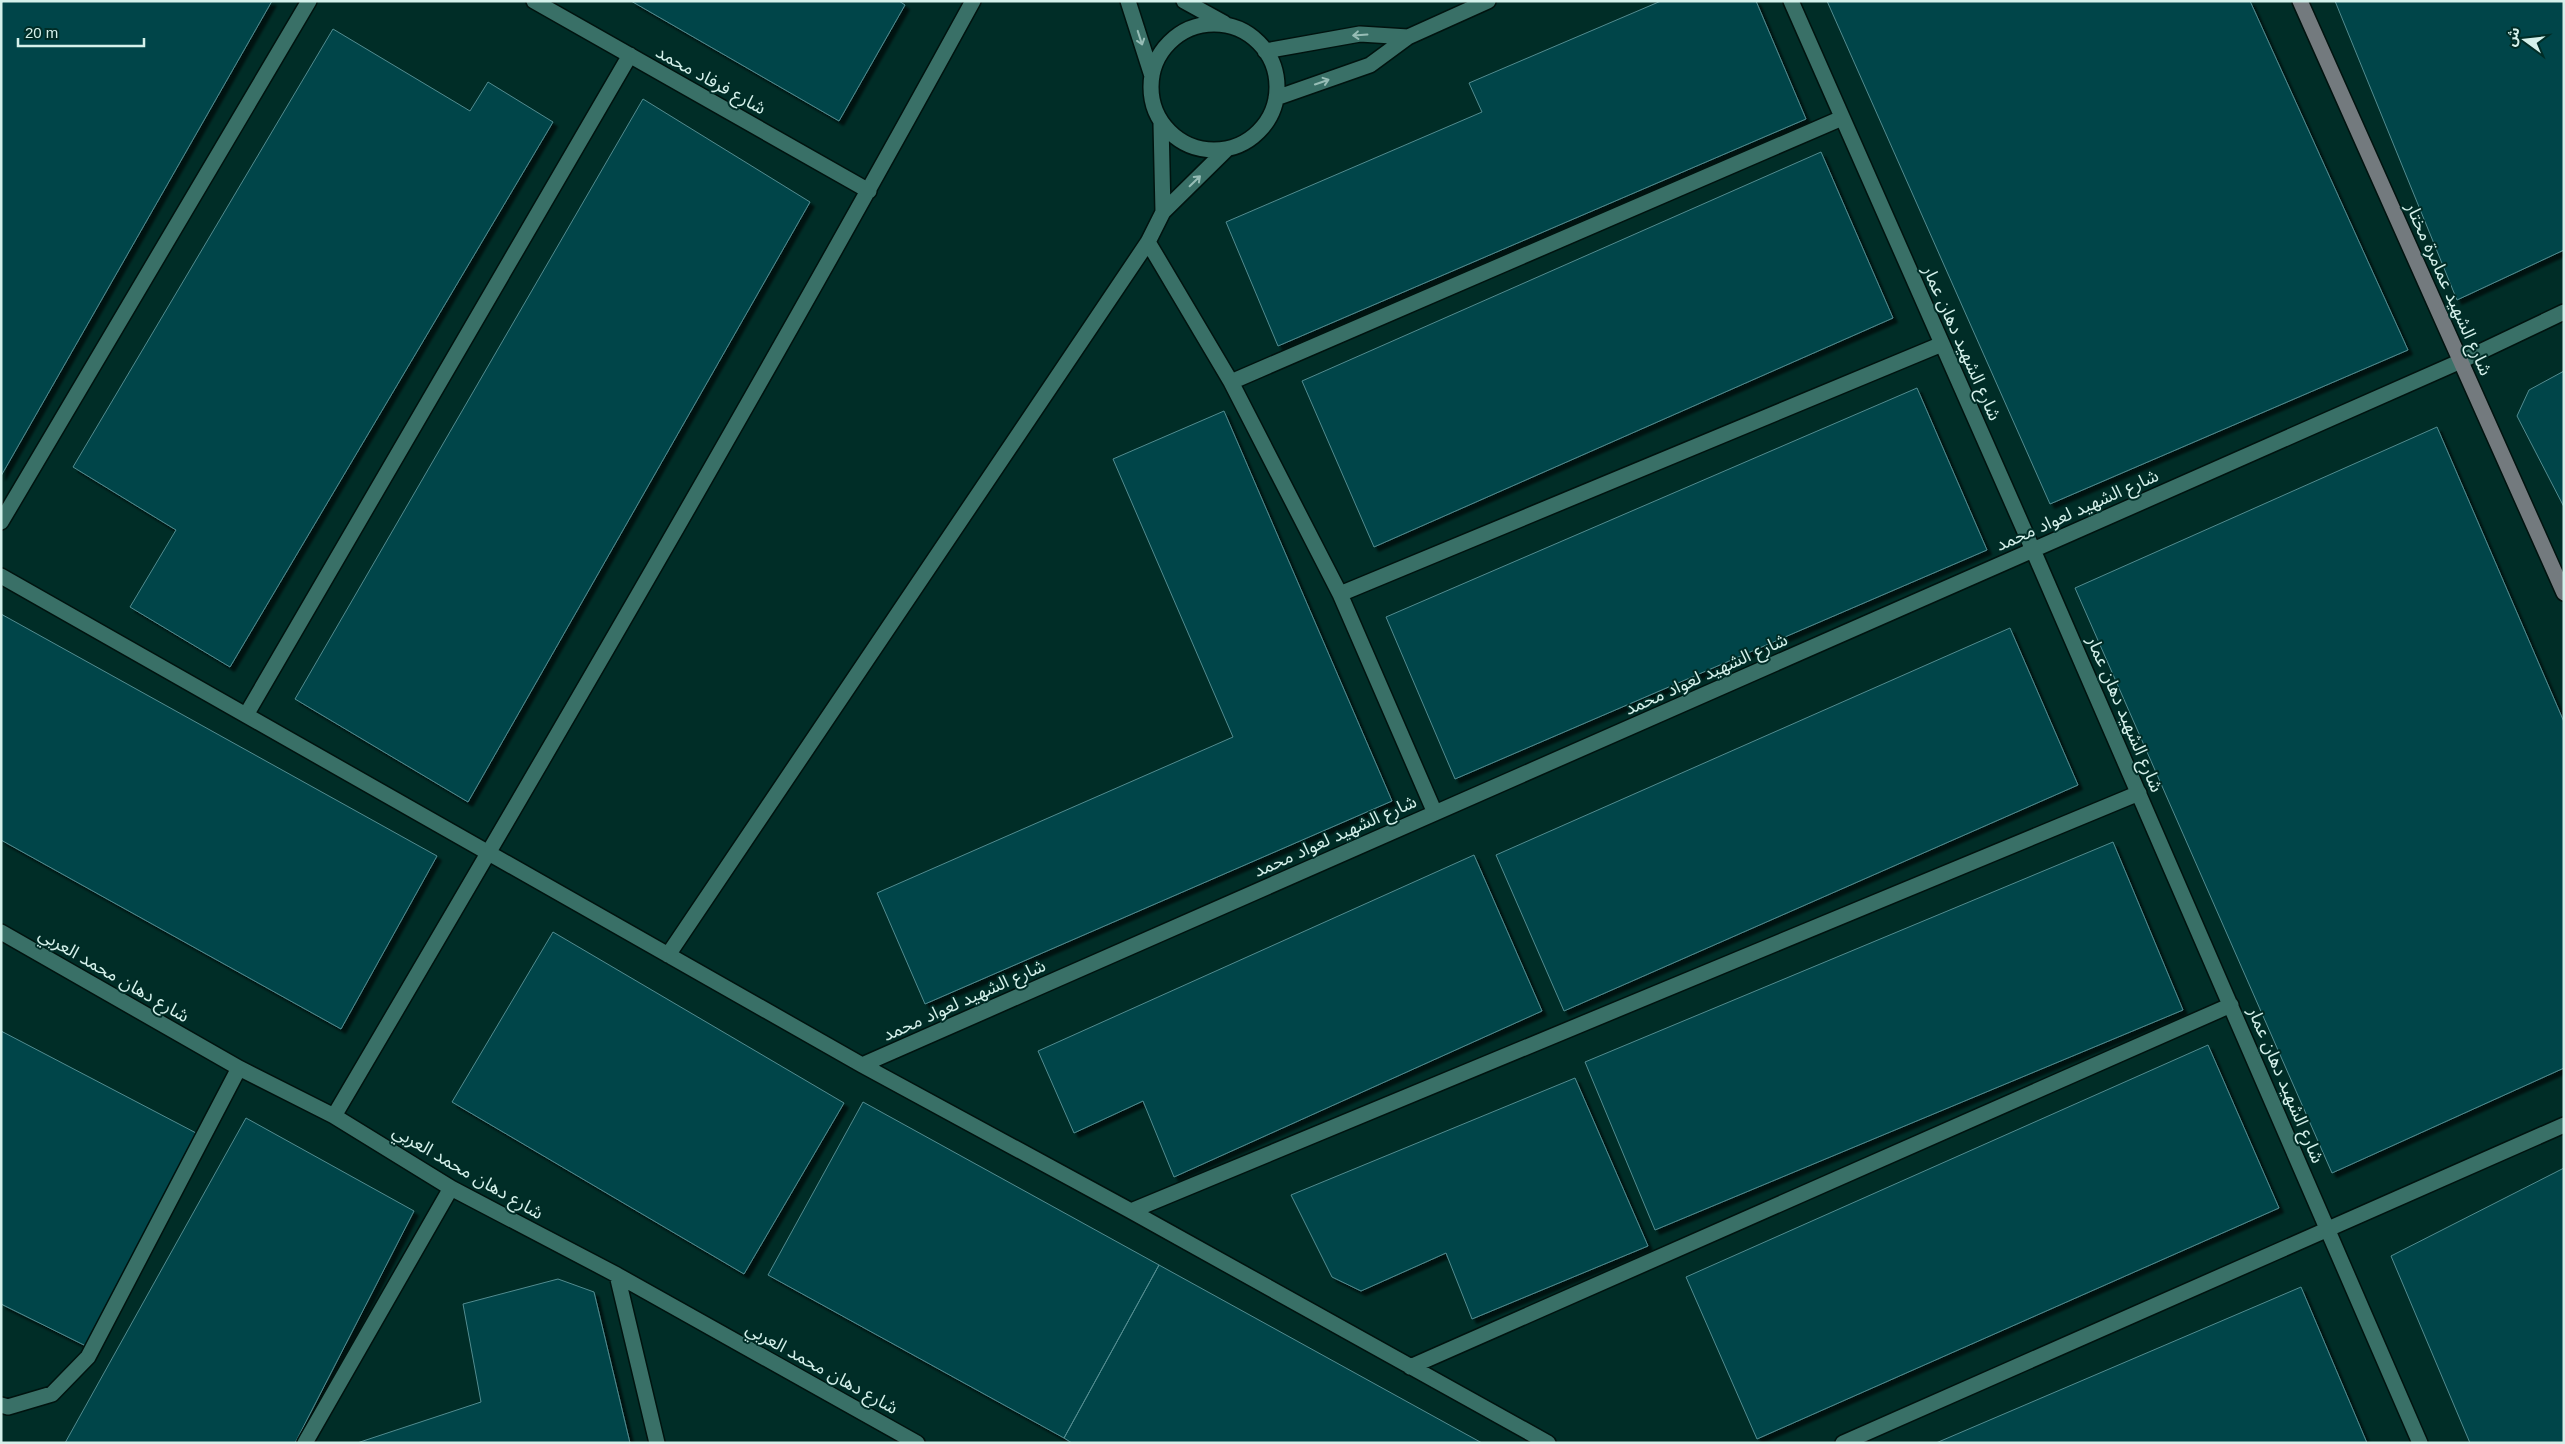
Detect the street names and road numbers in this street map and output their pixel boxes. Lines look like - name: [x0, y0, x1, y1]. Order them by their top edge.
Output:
- street label: شارع فرفاد محمد: [651, 42, 769, 122]
- street label: شارع الشهيد عمامرة مختار: [2398, 199, 2496, 380]
- street label: شارع الشهيد دهان عمار: [1915, 261, 2005, 425]
- street label: شارع الشهيد لعواد محمد: [1992, 465, 2163, 559]
- street label: شارع الشهيد لعواد محمد: [1621, 629, 1792, 723]
- street label: شارع الشهيد دهان عمار: [2079, 632, 2167, 797]
- street label: شارع الشهيد لعواد محمد: [1250, 791, 1421, 885]
- street label: شارع دهان محمد العربي: [33, 924, 193, 1030]
- street label: شارع الشهيد لعواد محمد: [879, 955, 1050, 1049]
- street label: شارع الشهيد دهان عمار: [2240, 1003, 2328, 1168]
- street label: شارع دهان محمد العربي: [387, 1121, 547, 1227]
- street label: شارع دهان محمد العربي: [741, 1318, 901, 1422]

